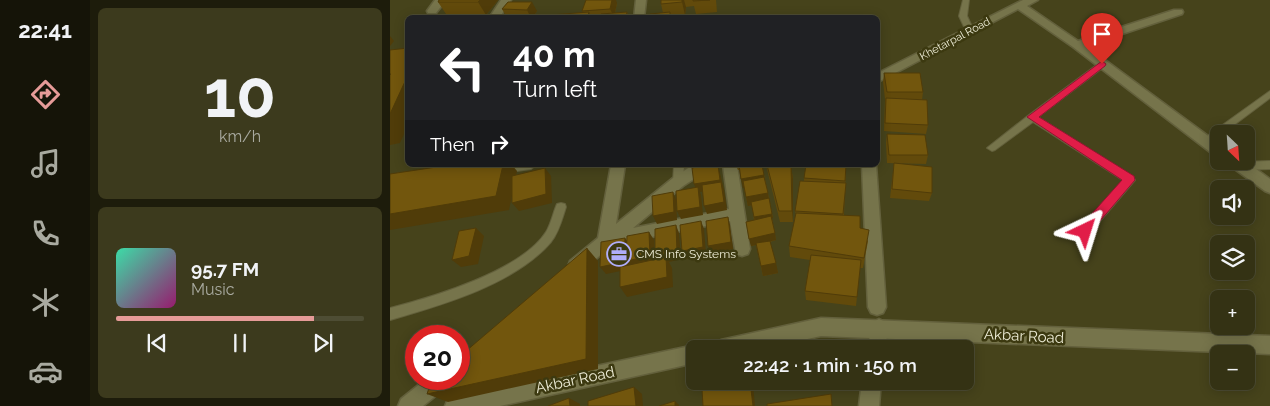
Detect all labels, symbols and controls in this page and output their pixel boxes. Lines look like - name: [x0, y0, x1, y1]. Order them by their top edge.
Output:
- pin: [1081, 13, 1123, 64]
- street label: Khetarpal Road: [917, 15, 993, 63]
- text: 22:41: [18, 17, 72, 43]
- icon: arrive: [1088, 20, 1116, 48]
- text: 40 m: [513, 34, 595, 75]
- icon: left: [430, 35, 495, 100]
- text: 10: [204, 56, 276, 132]
- text: Turn left: [513, 76, 597, 102]
- icon: directions: [28, 77, 63, 112]
- north arrow: [1210, 125, 1255, 170]
- map controls: [1210, 125, 1255, 390]
- text: km/h: [219, 127, 261, 146]
- icon: right: [485, 130, 513, 158]
- text: Then: [430, 133, 475, 155]
- icon: music: [28, 146, 63, 181]
- button: sound: [1210, 180, 1255, 225]
- position arrow: [1058, 204, 1110, 256]
- icon: phone: [28, 216, 63, 251]
- button: layers: [1210, 235, 1255, 280]
- office icon: CMS Info Systems: [606, 241, 632, 267]
- place label: CMS Info Systems: [636, 247, 736, 261]
- text: 95.7 FM: [191, 258, 259, 280]
- text: Music: [191, 280, 235, 299]
- icon: climate: [28, 285, 63, 320]
- button: +: [1210, 290, 1255, 335]
- speed limit sign: 20: [405, 325, 470, 390]
- street label: Akbar Road: [983, 325, 1065, 347]
- icon: previous: [143, 329, 171, 357]
- icon: pause: [226, 329, 254, 357]
- icon: next: [309, 329, 337, 357]
- button: −: [1210, 345, 1255, 390]
- icon: car: [28, 354, 63, 389]
- text: 22:42 · 1 min · 150 m: [743, 354, 917, 376]
- street label: Akbar Road: [534, 363, 616, 397]

